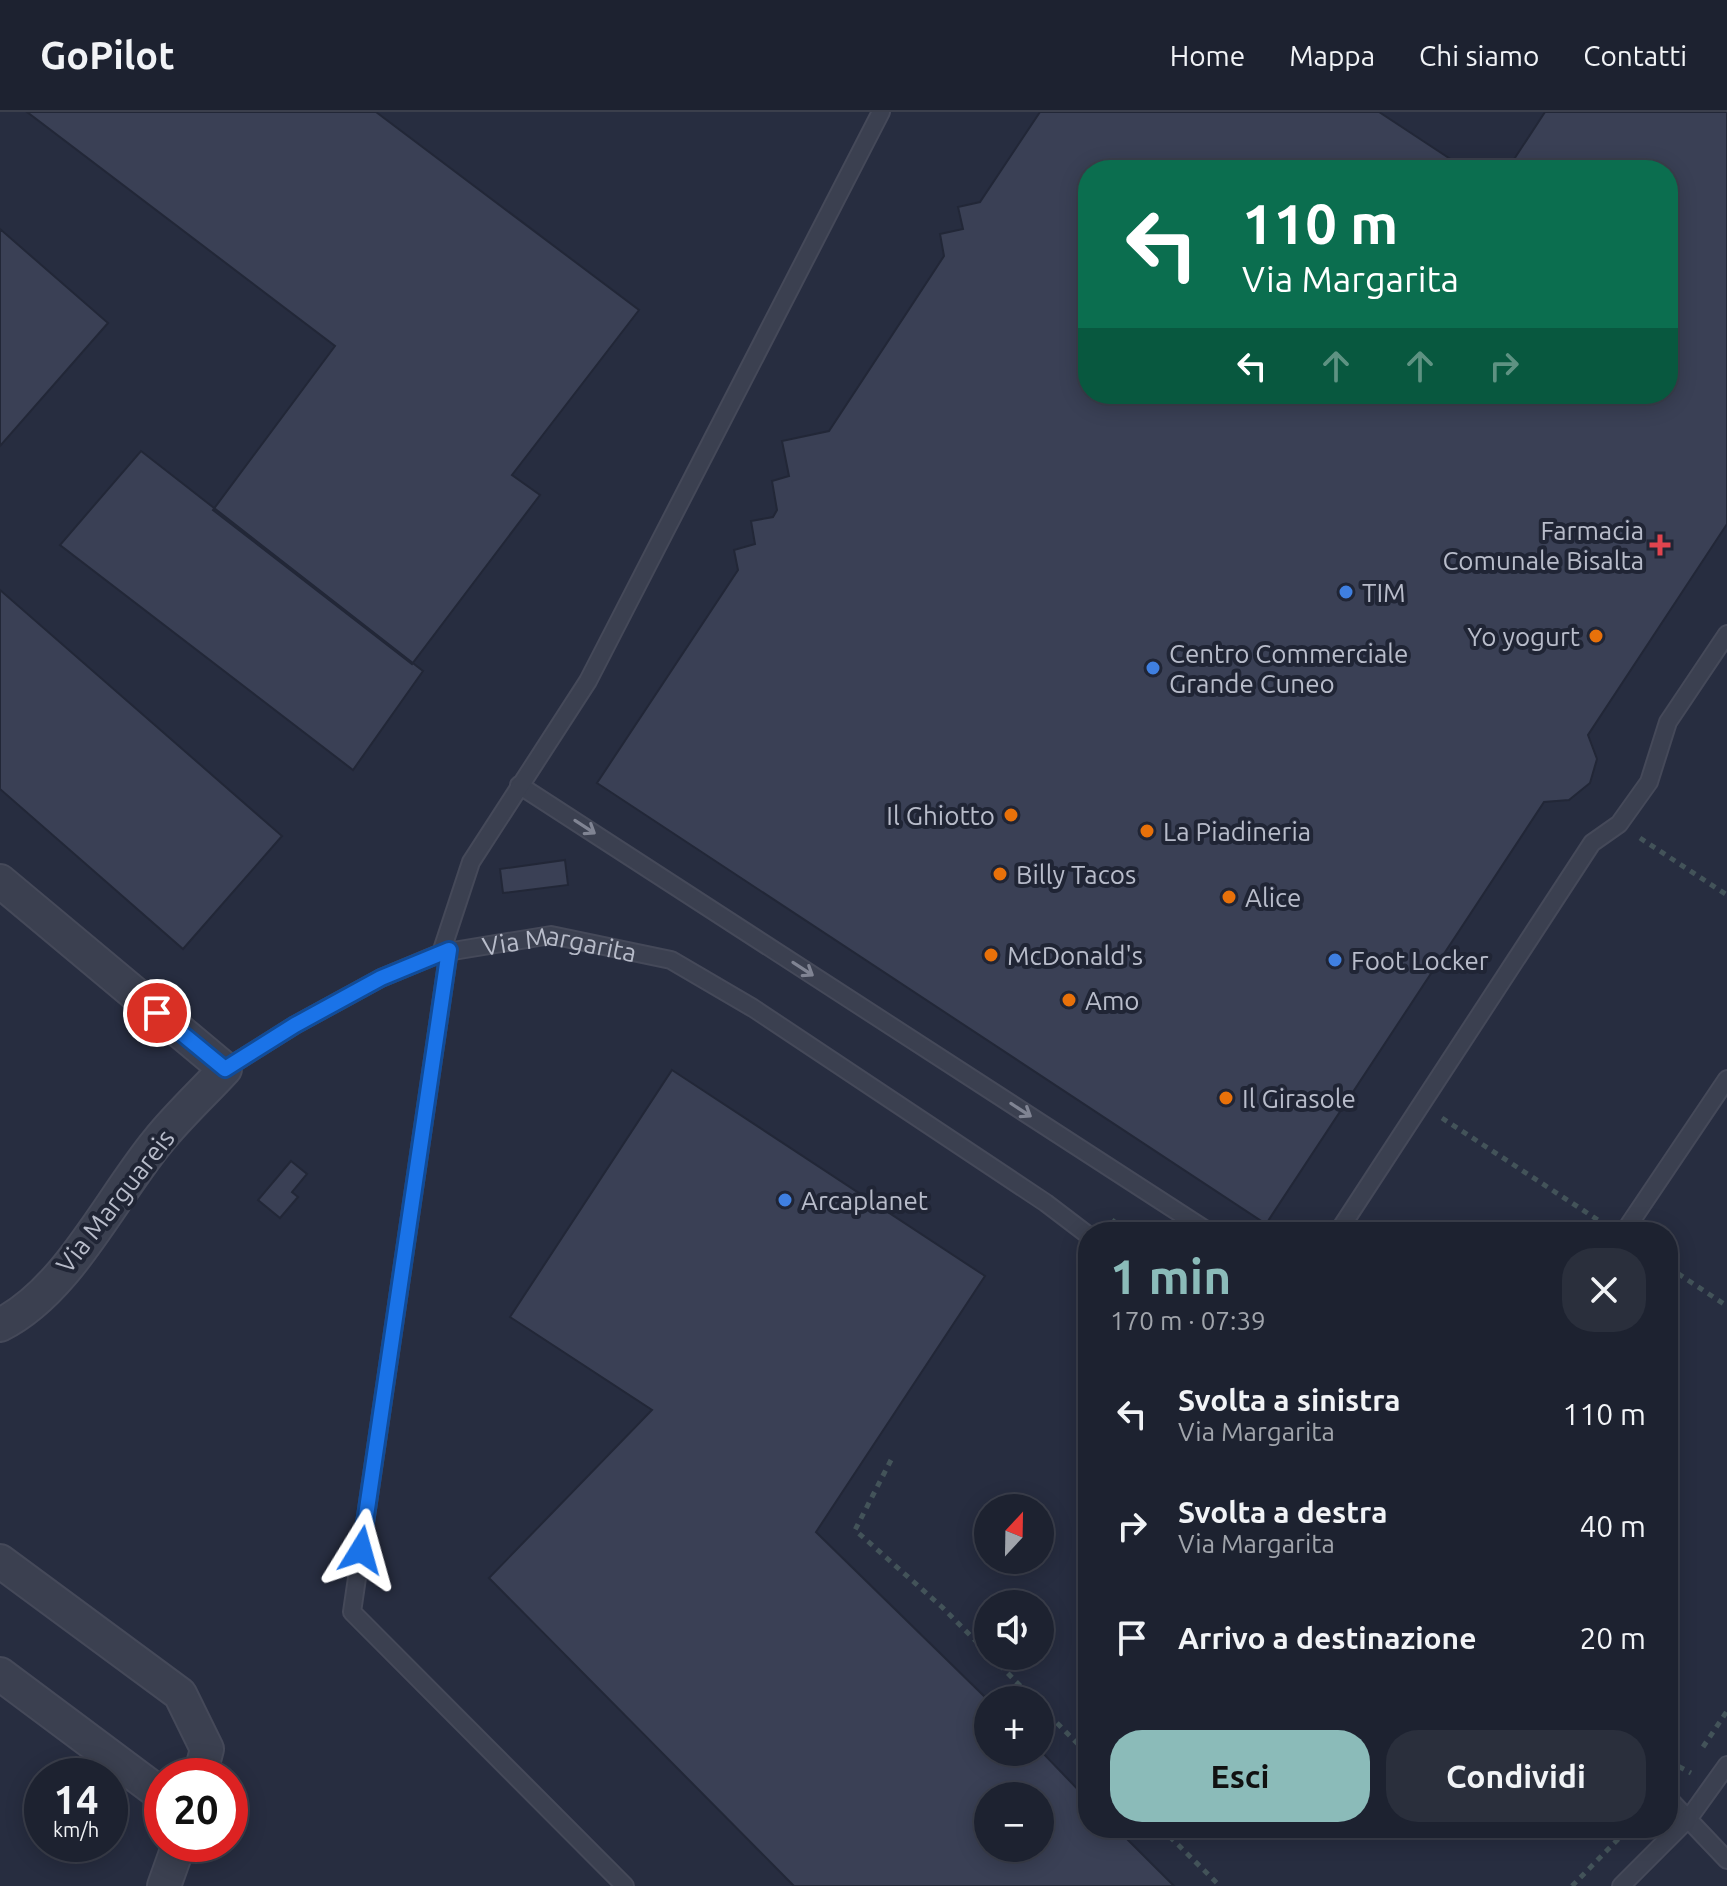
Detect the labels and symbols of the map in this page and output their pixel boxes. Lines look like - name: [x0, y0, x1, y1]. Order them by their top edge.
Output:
- place label: Farmacia Comunale Bisalta: [1442, 516, 1644, 575]
- marker: Farmacia Comunale Bisalta: [1651, 536, 1669, 554]
- place label: TIM: [1362, 578, 1406, 607]
- marker: TIM: [1337, 583, 1355, 601]
- place label: Yo yogurt: [1467, 622, 1580, 651]
- marker: Yo yogurt: [1587, 627, 1605, 645]
- place label: Centro Commerciale Grande Cuneo: [1169, 639, 1408, 698]
- marker: Centro Commerciale Grande Cuneo: [1144, 659, 1162, 677]
- place label: Il Ghiotto: [886, 801, 995, 830]
- marker: Il Ghiotto: [1002, 806, 1020, 824]
- place label: La Piadineria: [1163, 817, 1311, 846]
- one-way arrow: [573, 819, 595, 836]
- marker: La Piadineria: [1138, 822, 1156, 840]
- place label: Billy Tacos: [1016, 860, 1136, 889]
- marker: Billy Tacos: [991, 865, 1009, 883]
- place label: Alice: [1245, 883, 1301, 912]
- marker: Alice: [1220, 888, 1238, 906]
- street label: Via Margarita: [480, 920, 639, 967]
- place label: McDonald's: [1007, 941, 1143, 970]
- marker: McDonald's: [982, 946, 1000, 964]
- place label: Foot Locker: [1351, 946, 1489, 975]
- marker: Foot Locker: [1326, 951, 1344, 969]
- one-way arrow: [791, 961, 814, 977]
- pin: [123, 979, 191, 1047]
- place label: Amo: [1085, 986, 1140, 1015]
- marker: Amo: [1060, 991, 1078, 1009]
- place label: Il Girasole: [1242, 1084, 1356, 1113]
- marker: Il Girasole: [1217, 1089, 1235, 1107]
- one-way arrow: [1009, 1102, 1032, 1118]
- street label: Via Marguareis: [50, 1124, 180, 1278]
- place label: Arcaplanet: [801, 1186, 928, 1215]
- marker: Arcaplanet: [776, 1191, 794, 1209]
- north arrow: [974, 1494, 1054, 1574]
- position arrow: [319, 1508, 403, 1592]
- speed limit sign: 20: [144, 1758, 248, 1862]

